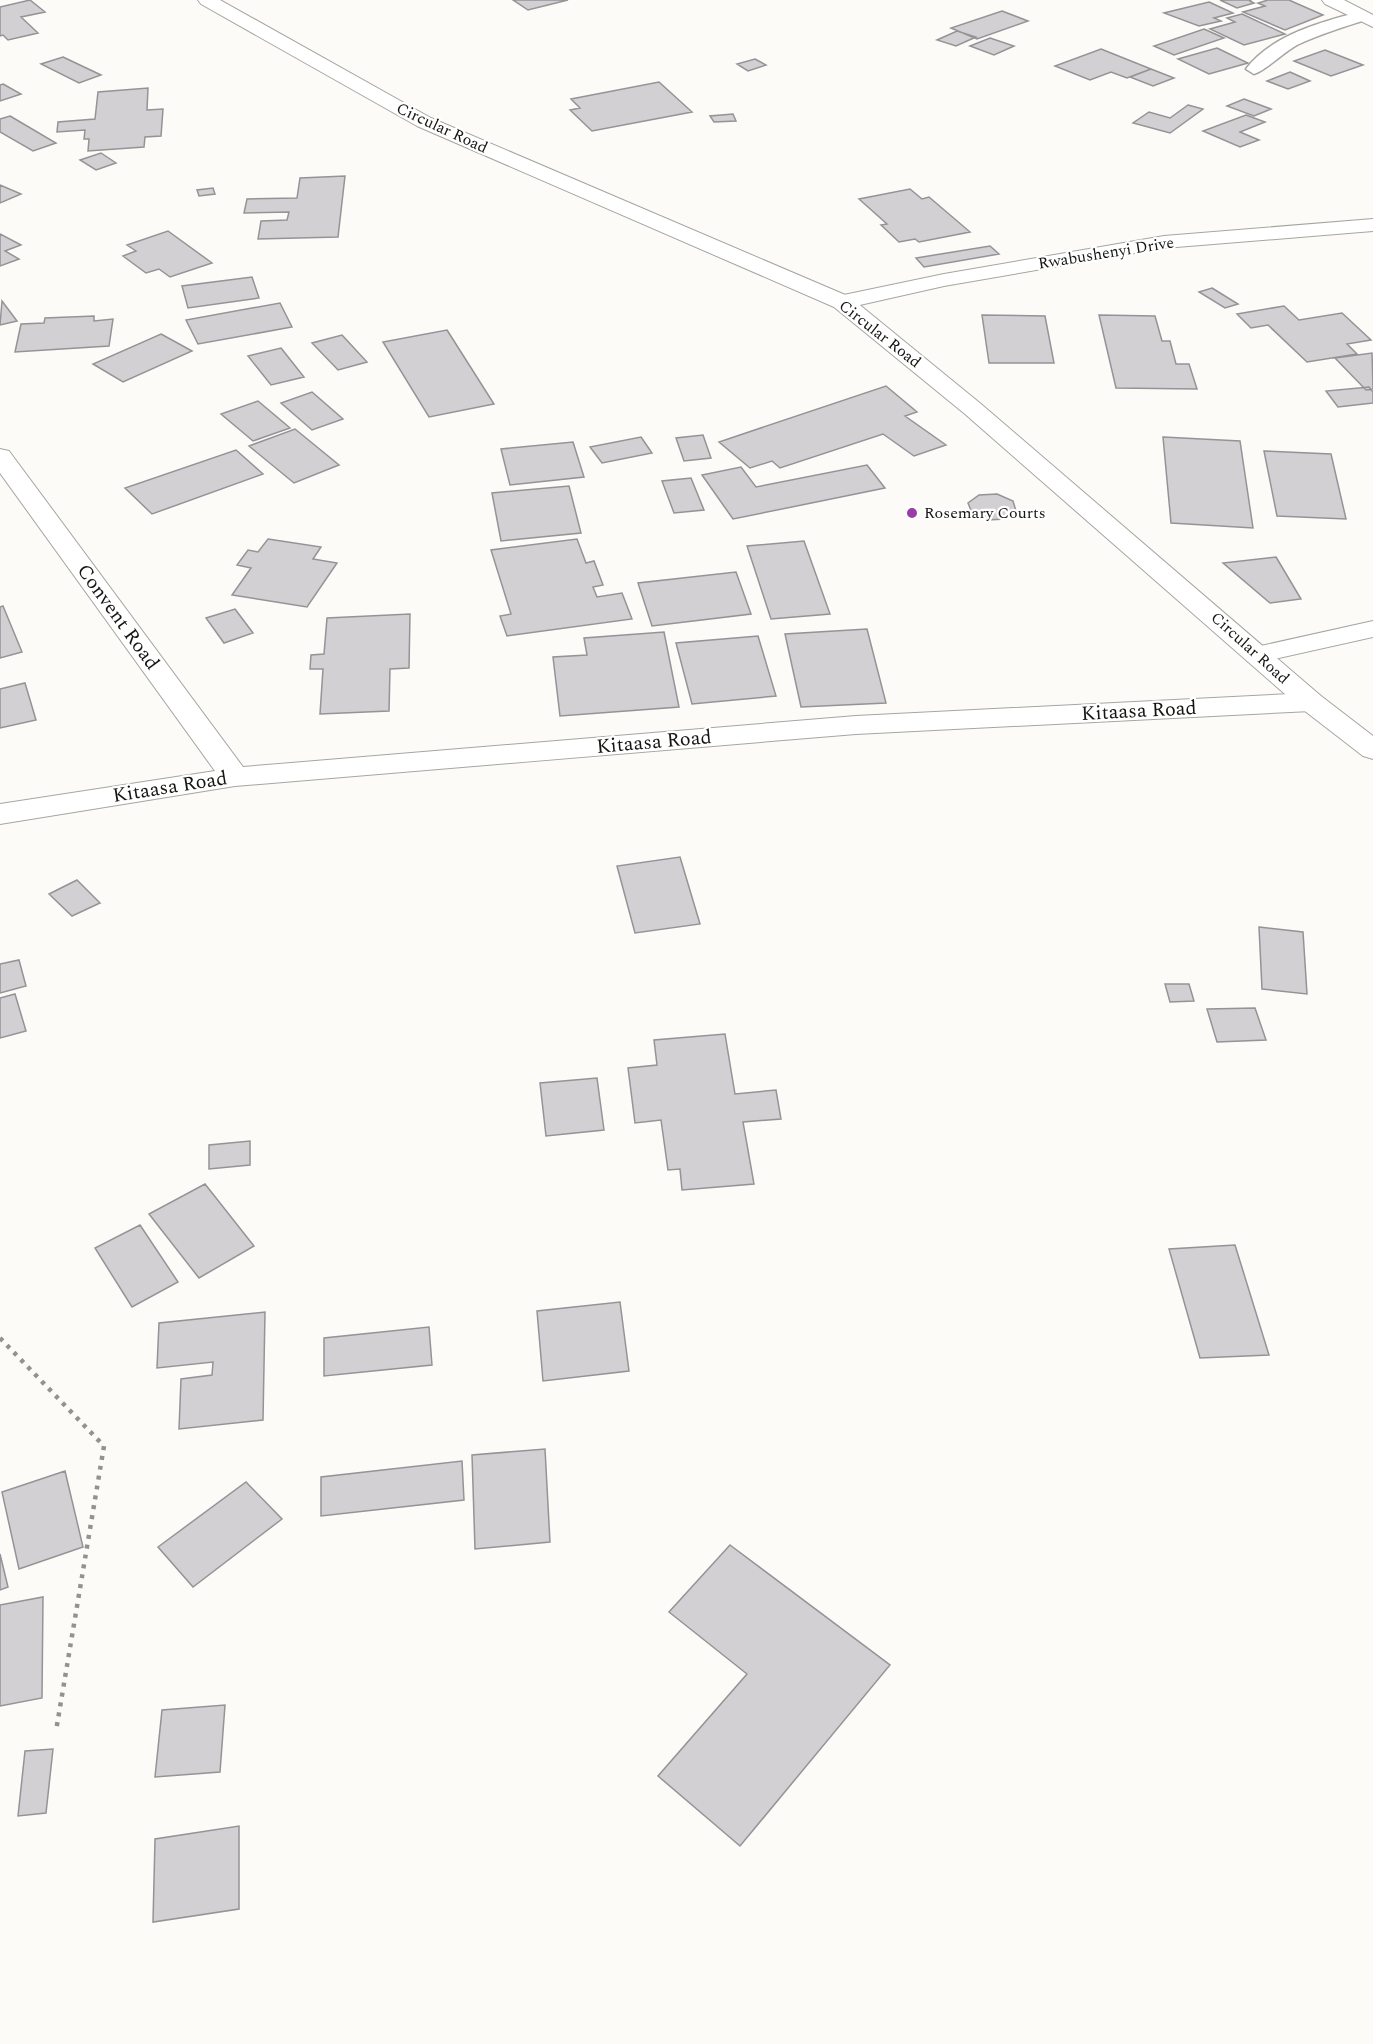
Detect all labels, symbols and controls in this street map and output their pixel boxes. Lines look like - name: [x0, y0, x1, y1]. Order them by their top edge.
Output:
- street label: Circular Road: [392, 96, 492, 160]
- street label: Rwabushenyi Drive: [1036, 230, 1176, 276]
- street label: Circular Road: [834, 294, 926, 374]
- place label: Rosemary Courts: [924, 501, 1046, 525]
- marker: Rosemary Courts: [905, 506, 919, 520]
- street label: Convent Road: [69, 558, 167, 676]
- street label: Circular Road: [1205, 606, 1295, 690]
- street label: Kitaasa Road: [1080, 693, 1198, 729]
- street label: Kitaasa Road: [595, 722, 713, 762]
- street label: Kitaasa Road: [111, 763, 229, 811]

